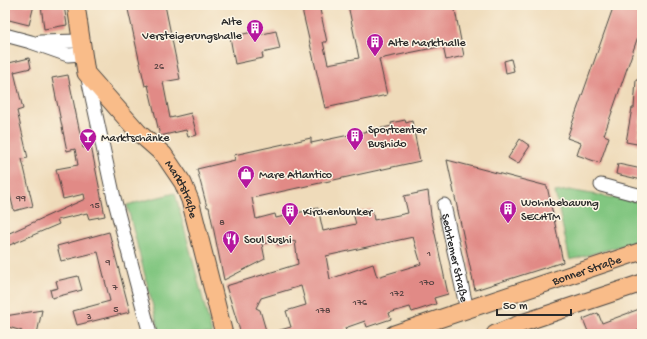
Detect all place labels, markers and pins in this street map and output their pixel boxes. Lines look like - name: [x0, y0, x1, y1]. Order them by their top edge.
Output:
- place label: Alte Versteigerungshalle: [141, 16, 243, 44]
- building icon: Alte Versteigerungshalle: [245, 18, 265, 43]
- building icon: Alte Markthalle: [365, 32, 385, 57]
- place label: Alte Markthalle: [388, 37, 467, 51]
- place label: Sportcenter Bushido: [367, 124, 428, 152]
- building icon: Sportcenter Bushido: [345, 126, 365, 151]
- bar icon: Marktschänke: [78, 127, 98, 152]
- place label: Marktschänke: [101, 132, 170, 146]
- shop icon: Mare Atlantico: [236, 164, 256, 189]
- place label: Mare Atlantico: [259, 169, 332, 183]
- place label: Wohnbebauung SECHTM: [521, 197, 599, 225]
- building icon: Wohnbebauung SECHTM: [498, 199, 518, 224]
- building icon: Kirchenbunker: [280, 201, 300, 226]
- place label: Kirchenbunker: [303, 206, 374, 220]
- restaurant icon: Soul Sushi: [221, 229, 241, 254]
- place label: Soul Sushi: [244, 234, 292, 248]

